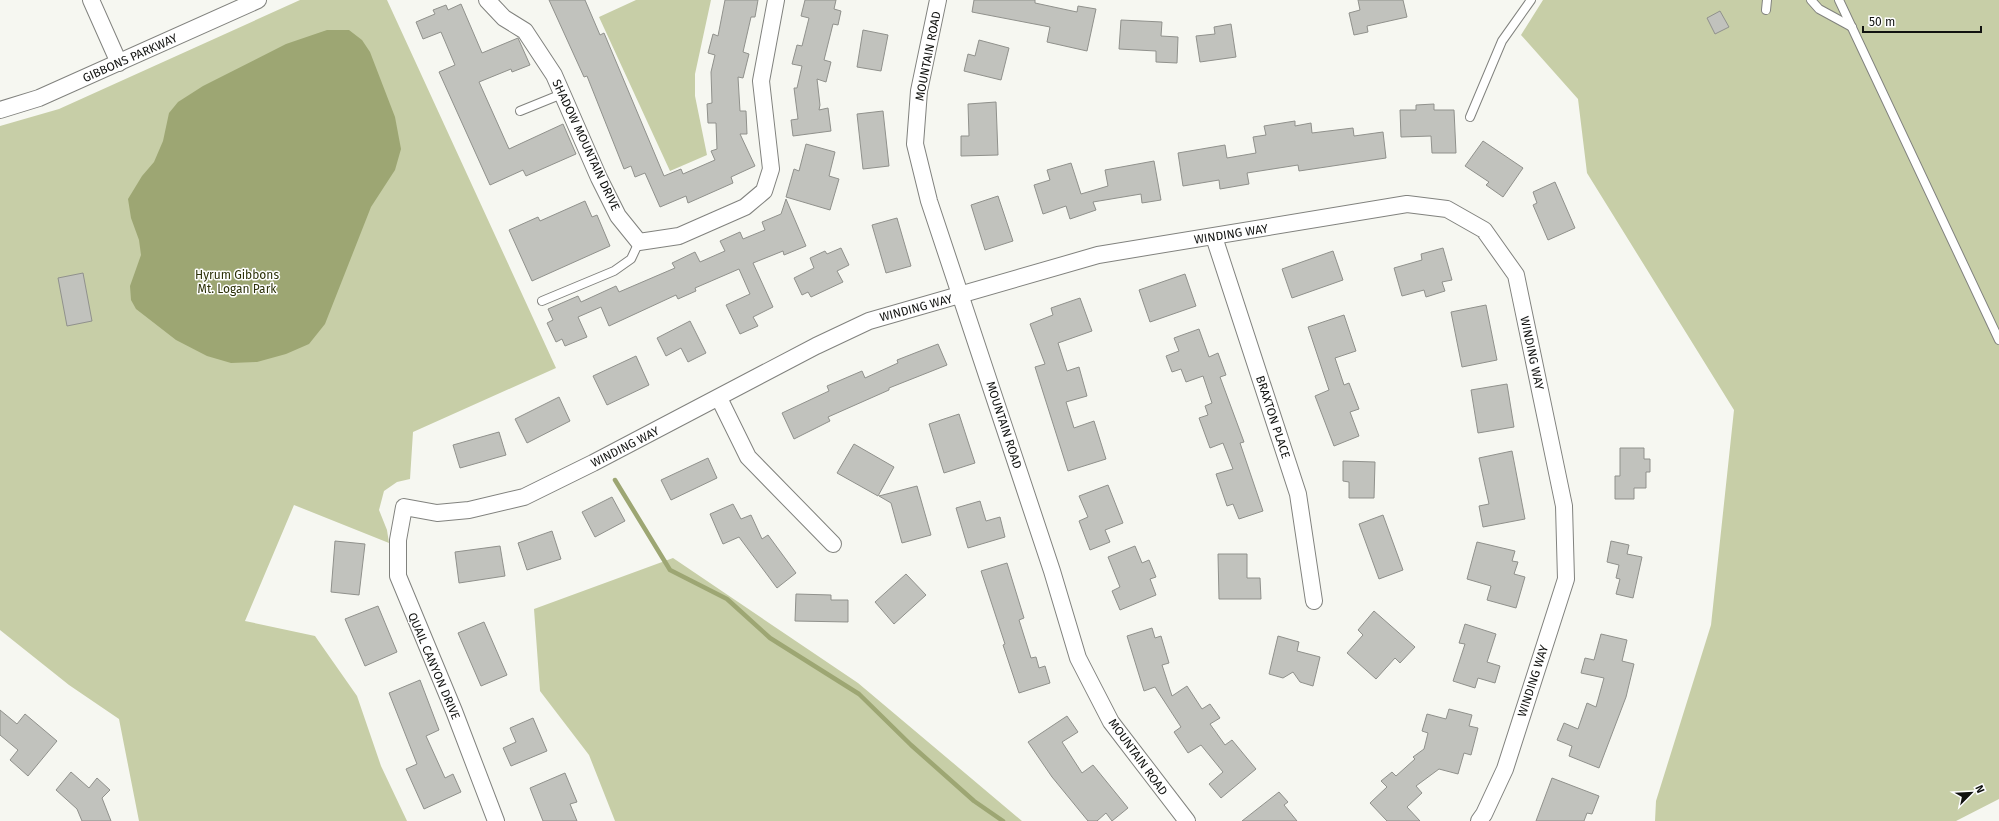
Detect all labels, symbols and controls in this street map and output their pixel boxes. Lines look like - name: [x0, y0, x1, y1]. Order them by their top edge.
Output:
- scale bar: [1863, 8, 1981, 34]
- street label: MOUNTAIN ROAD: [912, 10, 944, 102]
- text: 50 m: [1869, 15, 1895, 29]
- street label: GIBBONS PARKWAY: [80, 31, 180, 85]
- street label: SHADOW MOUNTAIN DRIVE: [549, 77, 623, 213]
- street label: WINDING WAY: [1193, 221, 1269, 247]
- park label: Hyrum Gibbons Mt. Logan Park: [195, 268, 279, 296]
- street label: WINDING WAY: [878, 291, 954, 324]
- street label: WINDING WAY: [1517, 315, 1547, 391]
- street label: BRAXTON PLACE: [1253, 374, 1293, 460]
- street label: MOUNTAIN ROAD: [983, 380, 1025, 471]
- street label: WINDING WAY: [589, 424, 662, 470]
- street label: QUAIL CANYON DRIVE: [405, 610, 463, 722]
- street label: WINDING WAY: [1515, 643, 1551, 719]
- street label: MOUNTAIN ROAD: [1106, 716, 1171, 798]
- north arrow: [1951, 773, 1991, 813]
- text: N: [1972, 783, 1987, 795]

